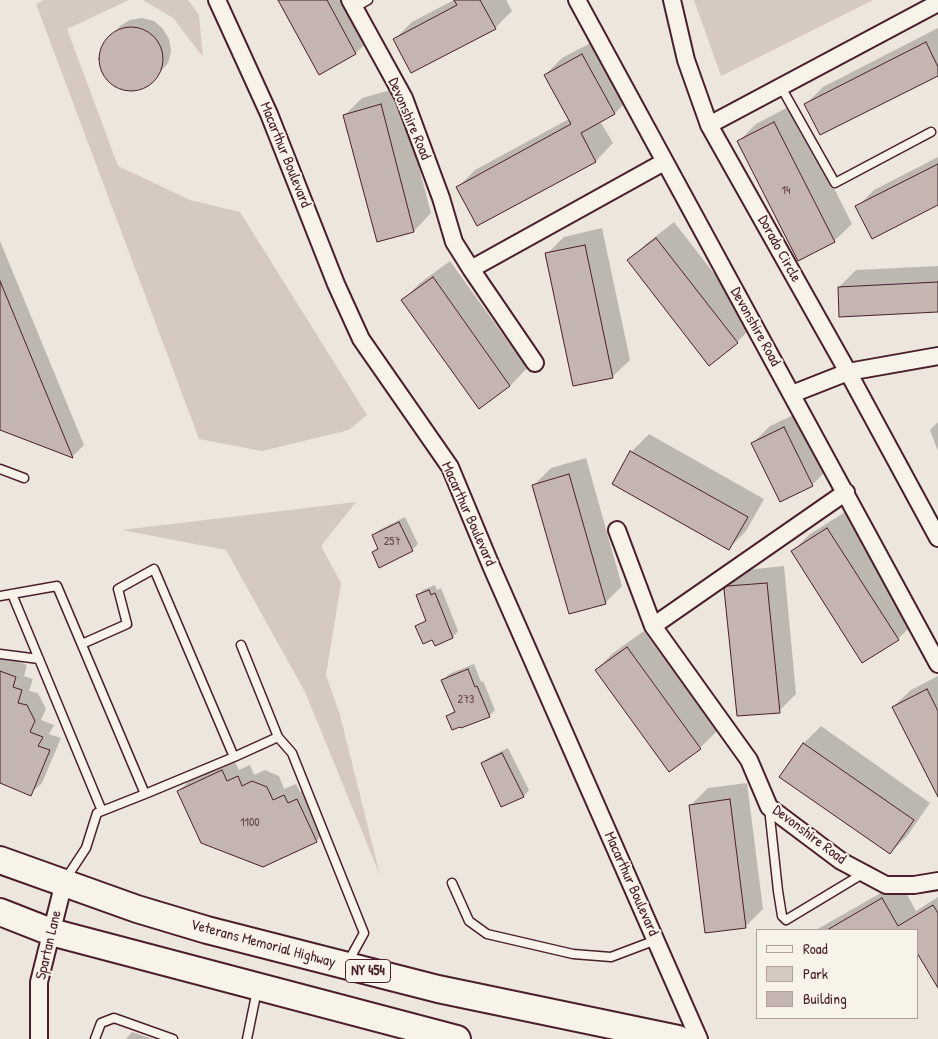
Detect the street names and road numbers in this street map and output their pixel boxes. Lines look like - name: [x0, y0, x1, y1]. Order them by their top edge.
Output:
- street label: Devonshire Road: [384, 75, 434, 163]
- street label: Macarthur Boulevard: [256, 100, 314, 210]
- street label: Dorado Circle: [753, 213, 805, 285]
- street label: Devonshire Road: [726, 285, 784, 369]
- street label: Macarthur Boulevard: [437, 459, 499, 569]
- street label: Devonshire Road: [769, 802, 849, 868]
- street label: Macarthur Boulevard: [600, 829, 662, 939]
- street label: Spartan Lane: [32, 909, 66, 981]
- street label: Veterans Memorial Highway: [189, 916, 337, 972]
- road number: NY 454: [346, 959, 390, 982]

